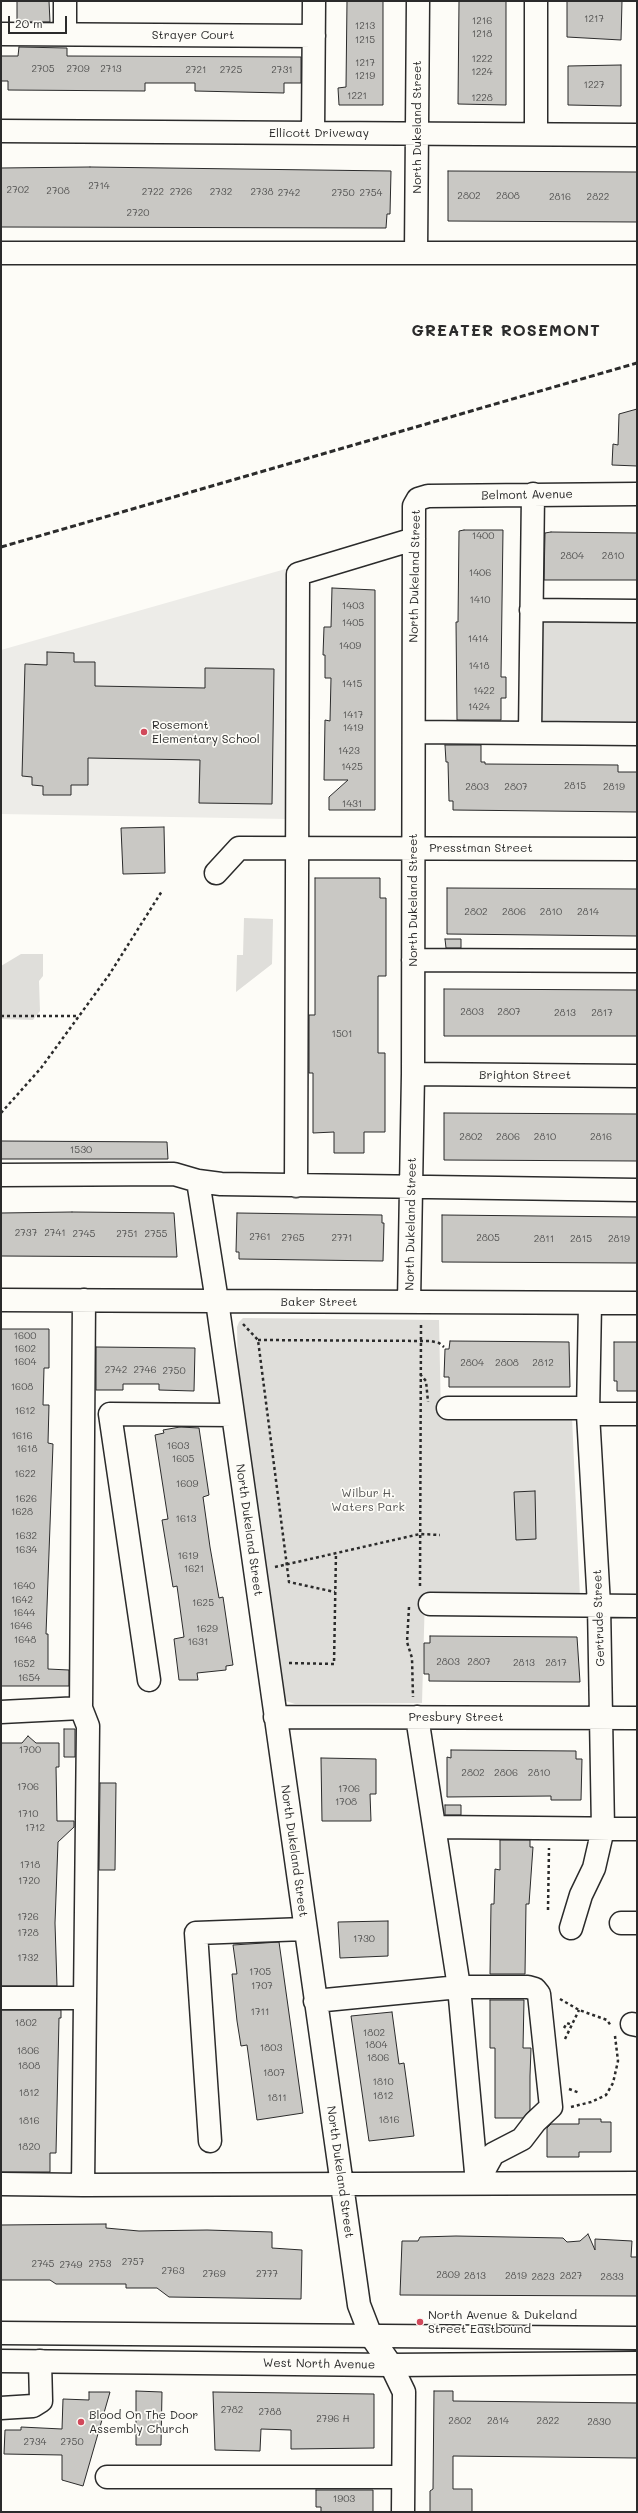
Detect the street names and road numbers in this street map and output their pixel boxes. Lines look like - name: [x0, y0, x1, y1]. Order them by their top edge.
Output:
- street label: Strayer Court: [152, 28, 234, 42]
- street label: North Dukeland Street: [410, 60, 424, 194]
- street label: Ellicott Driveway: [269, 126, 369, 140]
- street label: Belmont Avenue: [481, 487, 573, 503]
- street label: North Dukeland Street: [407, 509, 423, 643]
- street label: North Dukeland Street: [406, 833, 420, 967]
- street label: Presstman Street: [429, 841, 533, 855]
- street label: Brighton Street: [479, 1068, 571, 1082]
- street label: North Dukeland Street: [403, 1157, 419, 1291]
- street label: Baker Street: [281, 1295, 357, 1309]
- street label: North Dukeland Street: [233, 1463, 265, 1597]
- street label: Gertrude Street: [590, 1569, 608, 1667]
- street label: Presbury Street: [408, 1710, 504, 1724]
- street label: North Dukeland Street: [278, 1784, 310, 1918]
- street label: North Dukeland Street: [324, 2105, 356, 2239]
- street label: West North Avenue: [263, 2356, 375, 2372]

